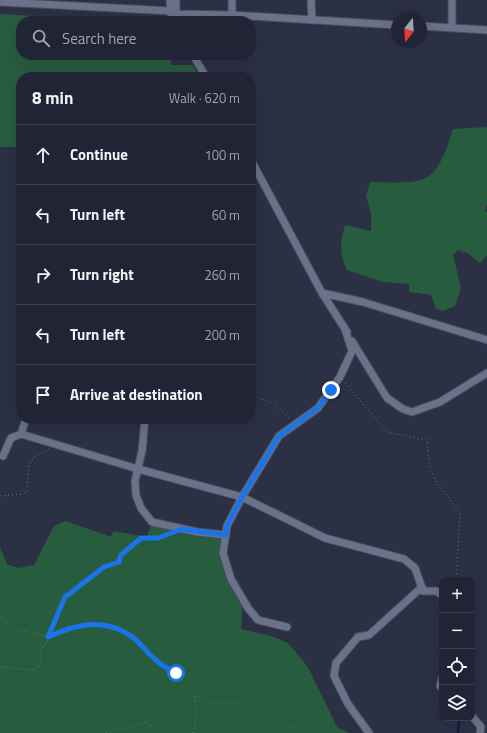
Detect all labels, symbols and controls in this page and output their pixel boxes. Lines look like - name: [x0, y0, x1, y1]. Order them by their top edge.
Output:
- north arrow: [391, 12, 427, 48]
- search box: [16, 16, 256, 60]
- icon: search: [30, 27, 52, 49]
- text: Search here: [62, 27, 136, 50]
- text: 8 min: [32, 85, 73, 111]
- text: Walk · 620 m: [169, 88, 240, 108]
- text: Continue: [70, 143, 128, 166]
- icon: ahead: [32, 144, 54, 166]
- text: 100 m: [204, 145, 240, 165]
- text: Turn left: [70, 203, 125, 226]
- icon: left: [32, 204, 54, 226]
- text: 60 m: [212, 205, 240, 225]
- text: Turn right: [70, 263, 134, 286]
- icon: right: [32, 264, 54, 286]
- text: 260 m: [204, 265, 240, 285]
- text: Turn left: [70, 323, 125, 346]
- icon: left: [32, 324, 54, 346]
- text: 200 m: [204, 325, 240, 345]
- route end: [322, 381, 340, 399]
- text: Arrive at destination: [70, 383, 203, 406]
- icon: arrive: [32, 384, 54, 406]
- map controls: [439, 577, 475, 721]
- button: +: [439, 577, 475, 613]
- button: −: [439, 613, 475, 649]
- button: locate: [439, 649, 475, 685]
- route start: [167, 664, 185, 682]
- button: layers: [439, 685, 475, 721]

